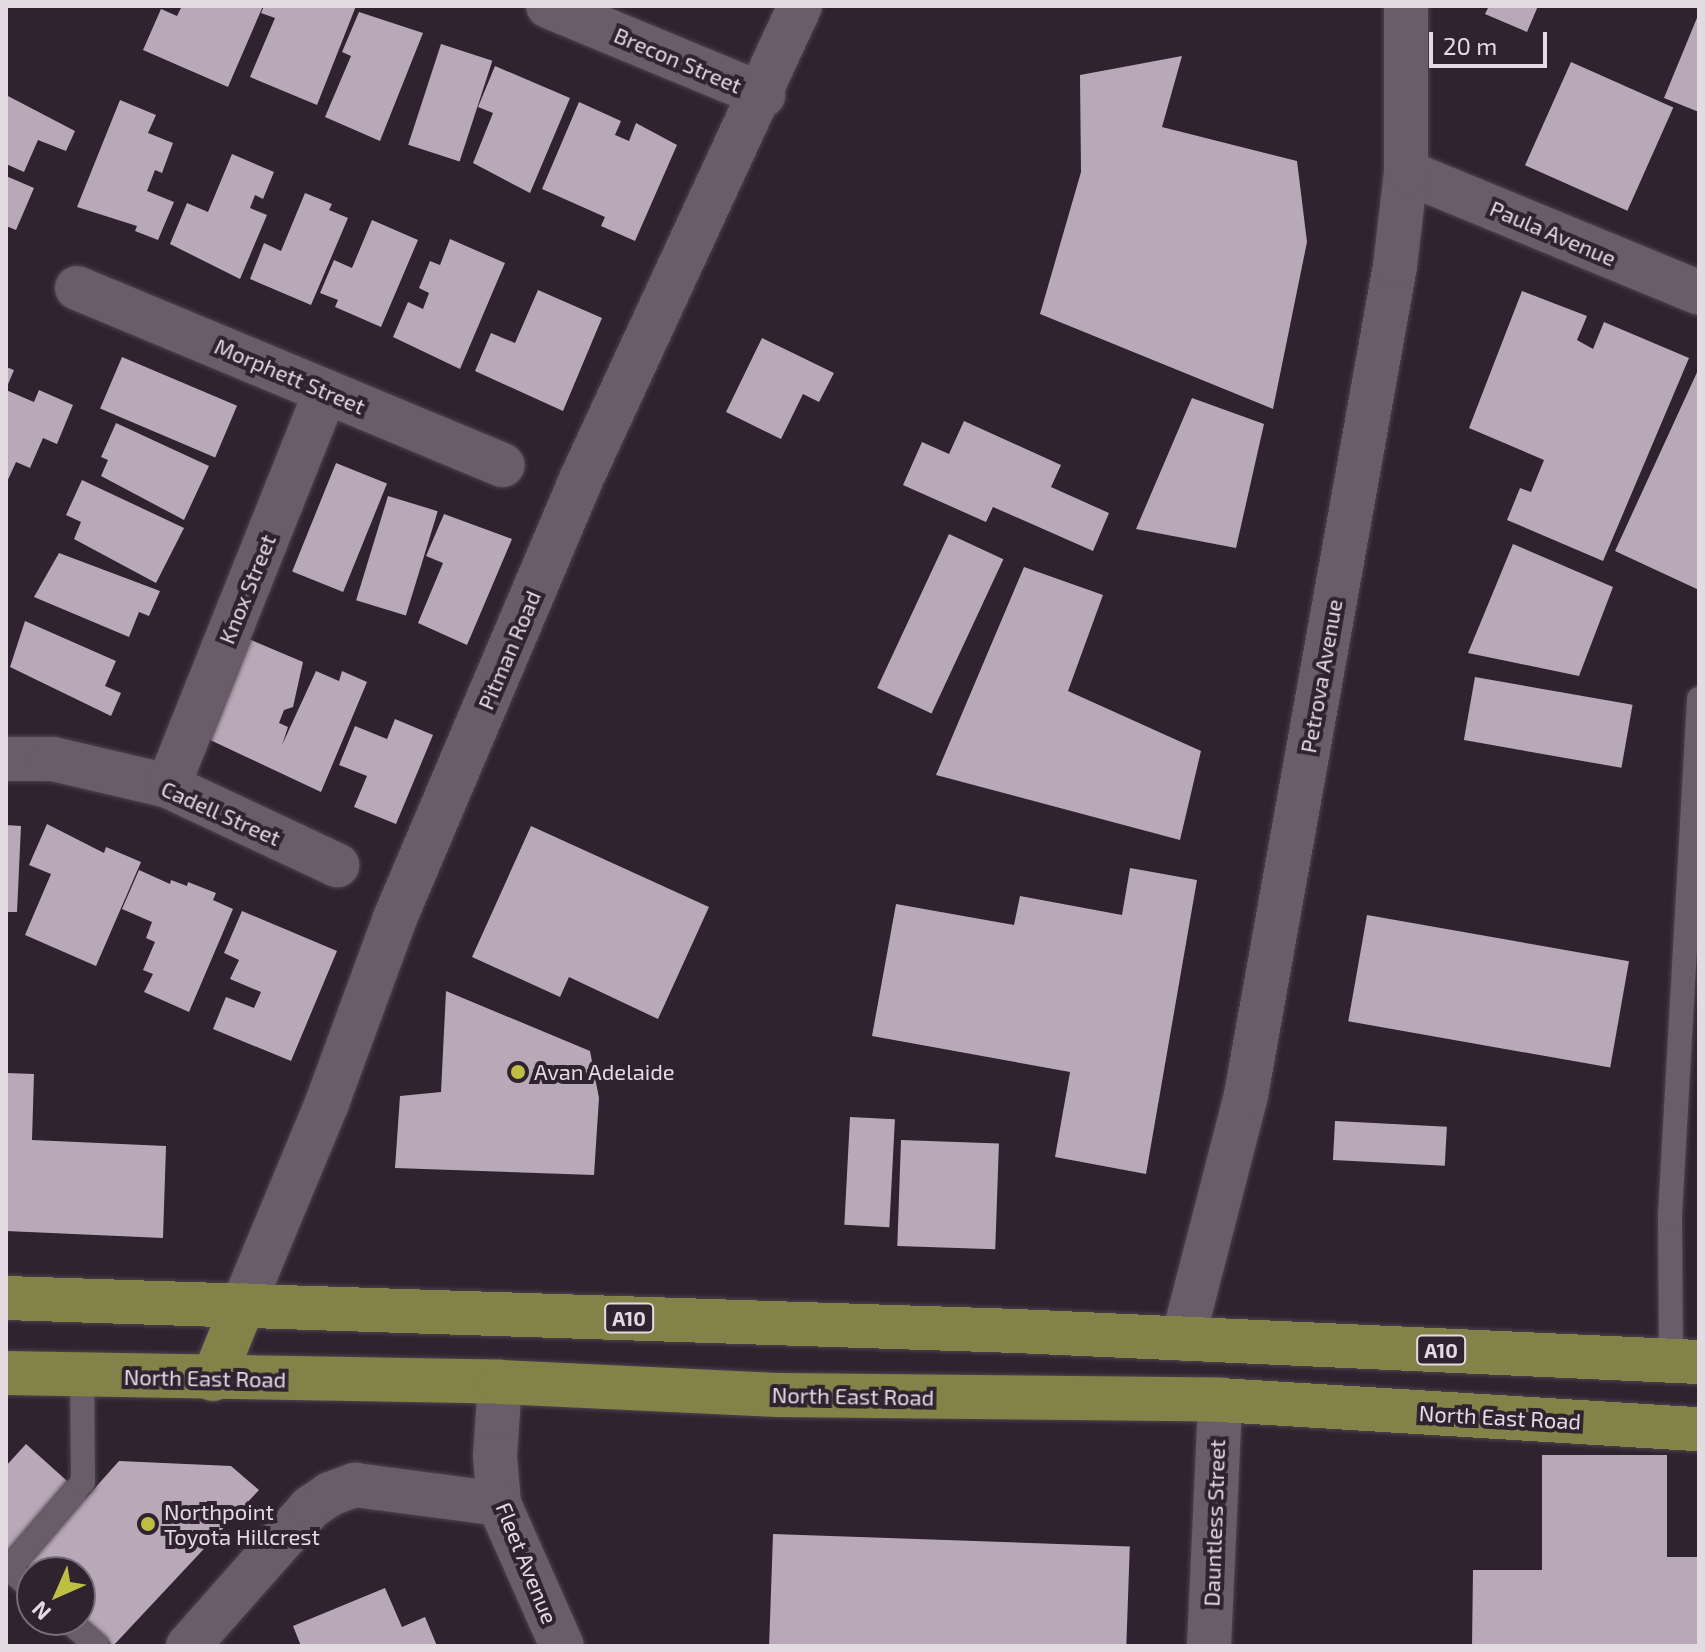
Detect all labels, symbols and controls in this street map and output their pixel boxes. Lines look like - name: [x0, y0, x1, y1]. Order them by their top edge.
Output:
- scale bar: [1433, 16, 1551, 66]
- street label: Brecon Street: [610, 21, 746, 99]
- text: 20 m: [1443, 31, 1497, 60]
- street label: Paula Avenue: [1486, 195, 1620, 271]
- street label: Morphett Street: [211, 332, 369, 420]
- street label: Knox Street: [213, 530, 281, 648]
- street label: Pitman Road: [472, 587, 546, 713]
- street label: Petrova Avenue: [1294, 597, 1348, 755]
- street label: Cadell Street: [157, 775, 285, 851]
- place label: Avan Adelaide: [534, 1059, 675, 1085]
- marker: Avan Adelaide: [509, 1063, 527, 1081]
- road number: A10: [603, 1302, 655, 1334]
- road number: A10: [1415, 1334, 1467, 1366]
- street label: North East Road: [124, 1363, 286, 1393]
- street label: North East Road: [772, 1381, 934, 1411]
- street label: North East Road: [1418, 1400, 1582, 1434]
- street label: Dauntless Street: [1198, 1439, 1230, 1607]
- place label: Northpoint Toyota Hillcrest: [164, 1498, 320, 1550]
- street label: Fleet Avenue: [491, 1498, 563, 1628]
- marker: Northpoint Toyota Hillcrest: [139, 1515, 157, 1533]
- north arrow: [16, 1556, 96, 1636]
- text: N: [26, 1597, 55, 1626]

